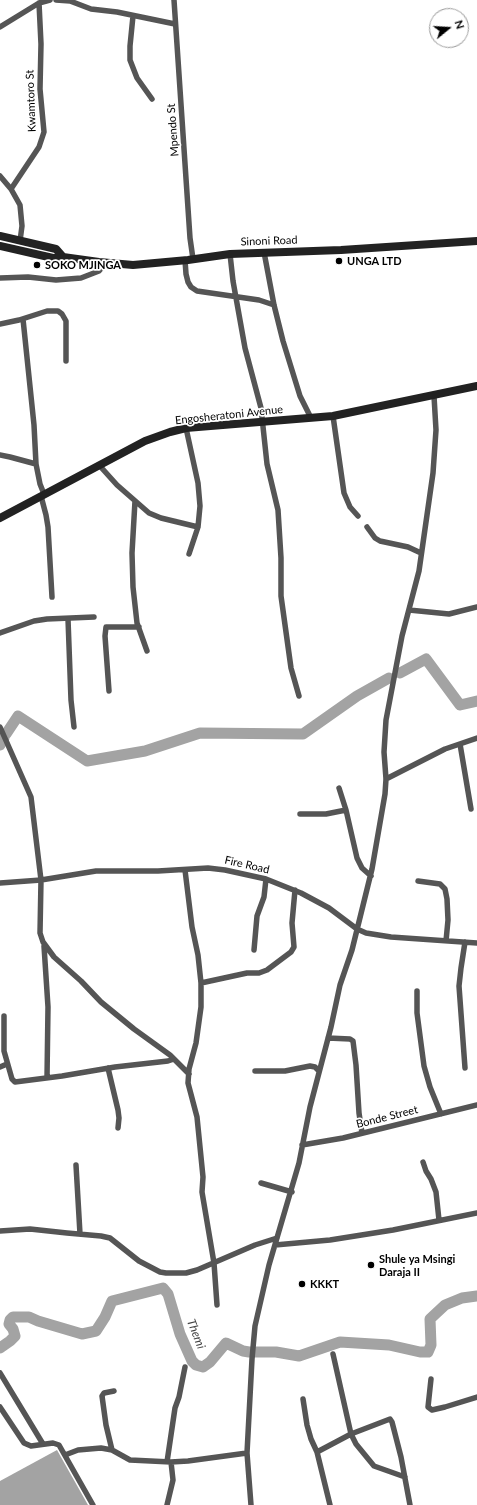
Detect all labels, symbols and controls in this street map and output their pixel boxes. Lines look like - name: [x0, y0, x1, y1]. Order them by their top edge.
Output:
- north arrow: [429, 8, 469, 48]
- text: N: [452, 18, 467, 30]
- street label: Kwamtoro St: [23, 70, 39, 132]
- street label: Mpendo St: [165, 103, 181, 157]
- street label: Sinoni Road: [240, 233, 298, 249]
- place label: UNGA LTD: [347, 254, 402, 268]
- marker: UNGA LTD: [334, 256, 344, 266]
- place label: SOKO MJINGA: [45, 258, 121, 272]
- marker: SOKO MJINGA: [32, 260, 42, 270]
- street label: Engosheratoni Avenue: [174, 403, 284, 427]
- street label: Fire Road: [223, 853, 271, 877]
- street label: Bonde Street: [355, 1103, 419, 1131]
- place label: Shule ya Msingi Daraja II: [379, 1252, 455, 1278]
- marker: Shule ya Msingi Daraja II: [366, 1260, 376, 1270]
- place label: KKKT: [310, 1277, 339, 1291]
- marker: KKKT: [297, 1279, 307, 1289]
- water label: Themi: [184, 1317, 208, 1351]

